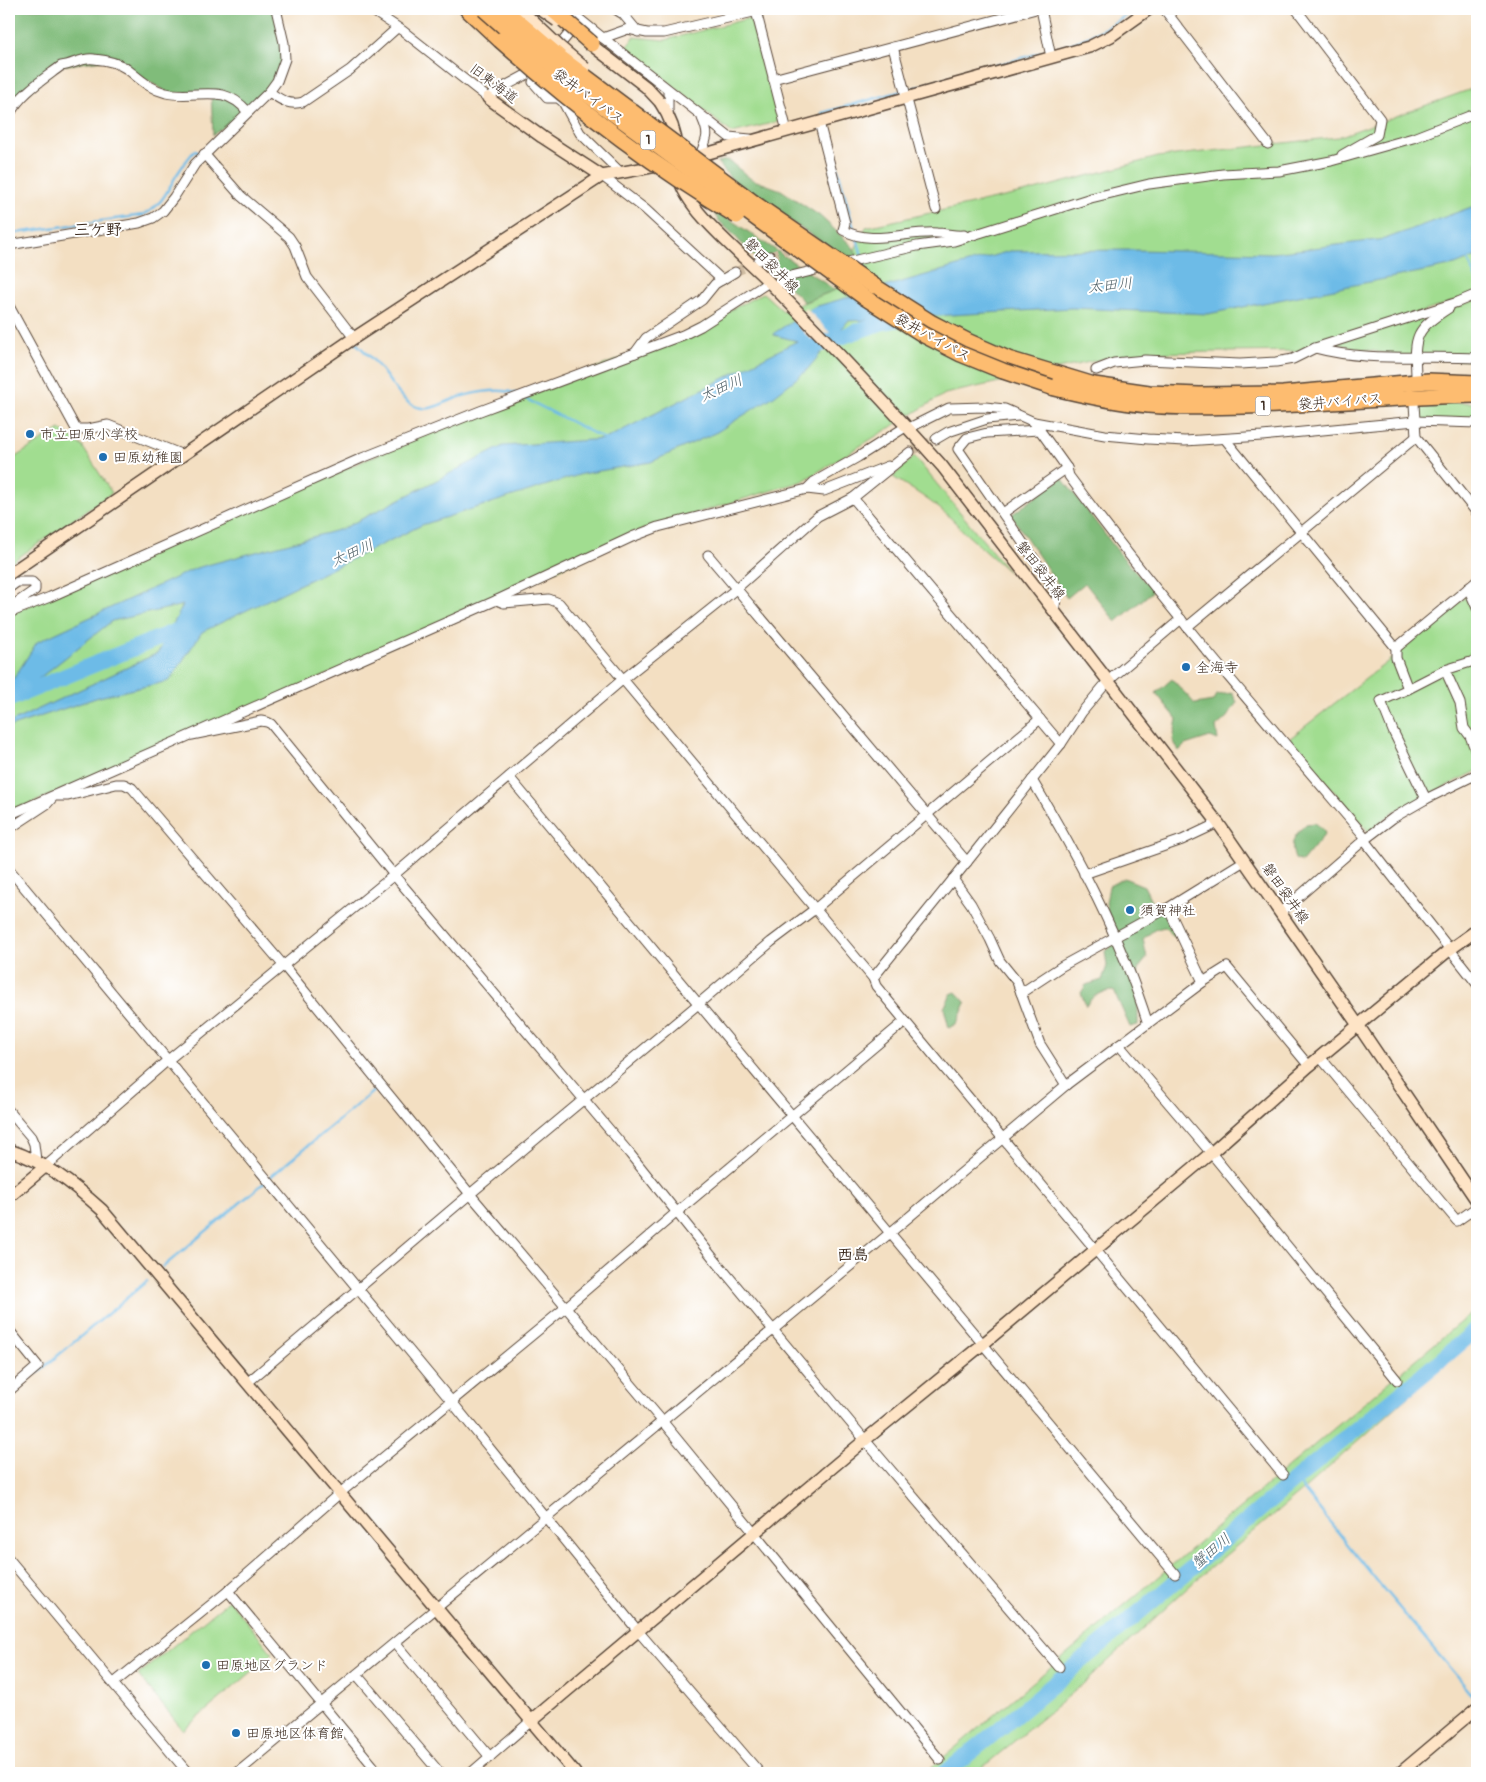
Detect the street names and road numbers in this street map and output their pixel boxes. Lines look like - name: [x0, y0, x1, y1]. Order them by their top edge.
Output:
- street label: 旧東海道: [466, 60, 521, 107]
- street label: 袋井バイパス: [550, 65, 628, 128]
- road number: 1: [640, 130, 656, 150]
- street label: 磐田袋井線: [741, 235, 802, 296]
- street label: 袋井バイパス: [892, 310, 973, 365]
- street label: 袋井バイパス: [1298, 390, 1382, 413]
- road number: 1: [1256, 396, 1270, 416]
- street label: 磐田袋井線: [1012, 537, 1069, 603]
- street label: 磐田袋井線: [1259, 860, 1313, 927]

